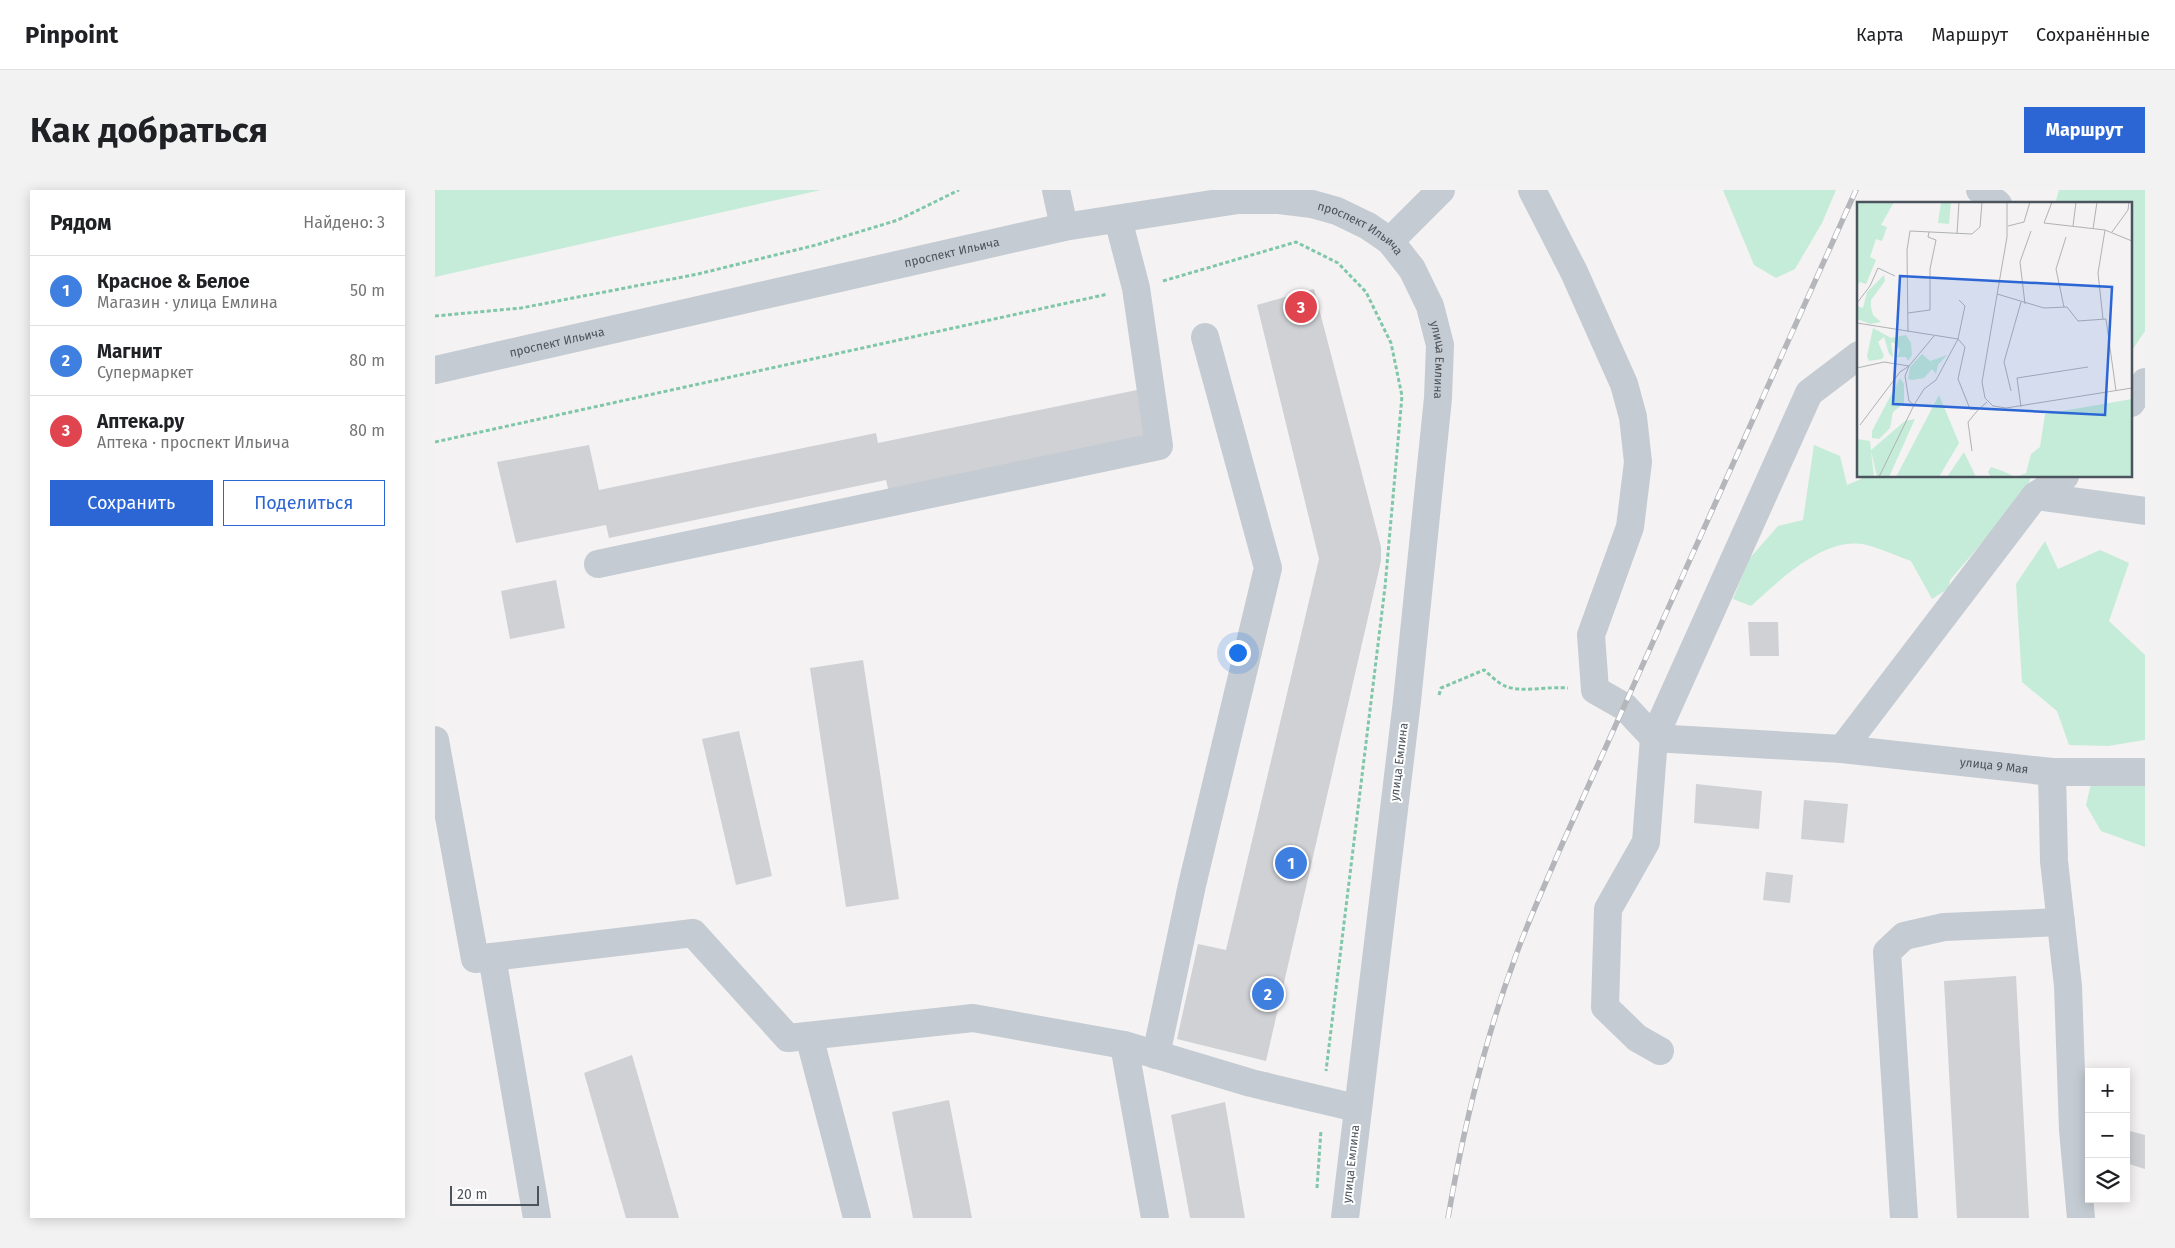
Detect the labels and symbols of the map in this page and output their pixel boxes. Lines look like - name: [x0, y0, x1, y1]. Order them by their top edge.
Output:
- street label: проспект Ильича: [1316, 199, 1406, 258]
- inset map: [1857, 202, 2133, 478]
- street label: проспект Ильича: [903, 235, 1001, 270]
- pin: 3: [1285, 288, 1317, 326]
- street label: улица Емлина: [1427, 319, 1447, 399]
- street label: проспект Ильича: [508, 325, 606, 360]
- your location: [1225, 640, 1251, 666]
- street label: улица Емлина: [1387, 722, 1411, 802]
- street label: улица 9 Мая: [1959, 755, 2029, 776]
- pin: 1: [1275, 844, 1307, 882]
- pin: 2: [1252, 975, 1284, 1013]
- street label: улица Емлина: [1340, 1124, 1362, 1204]
- scale bar: [450, 1183, 539, 1206]

